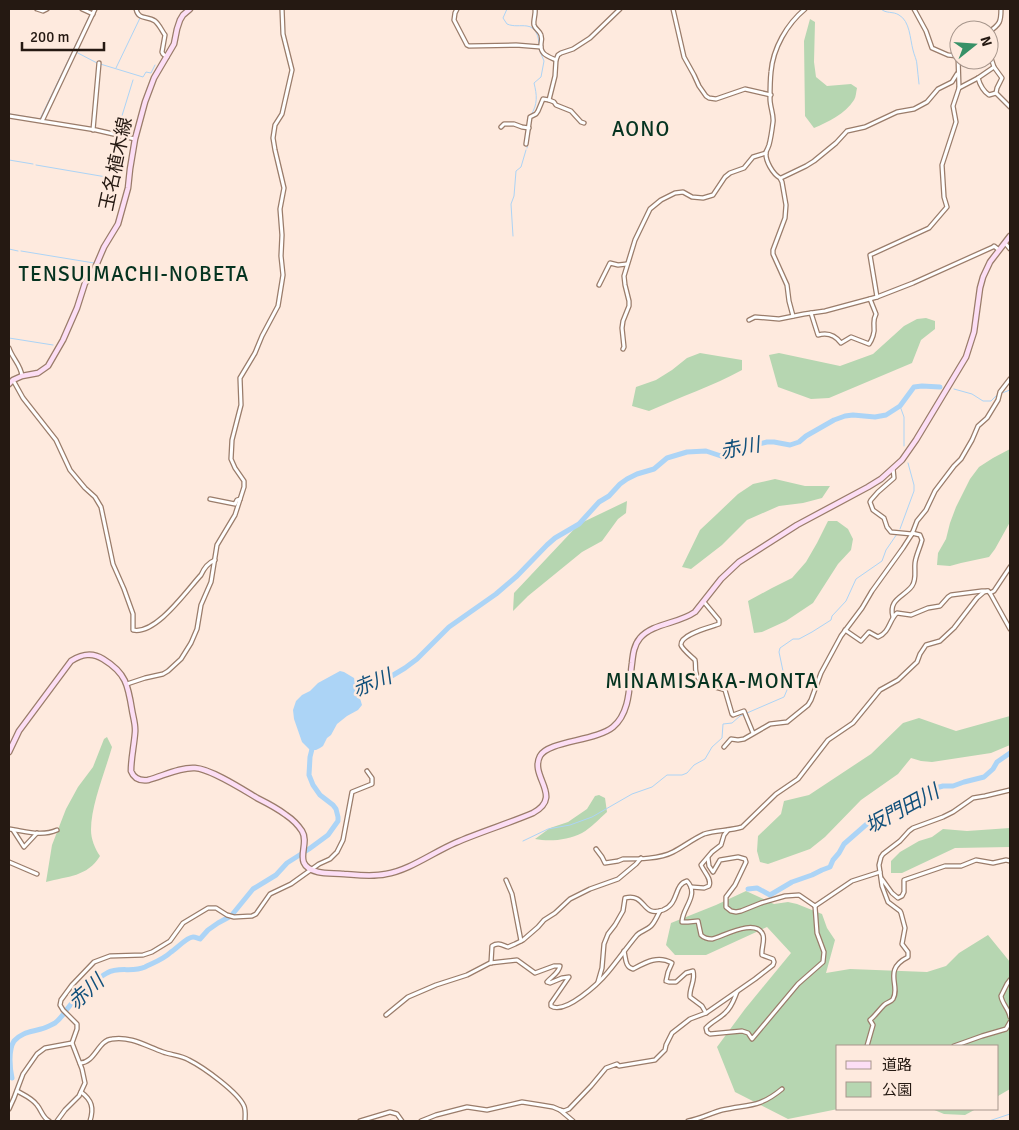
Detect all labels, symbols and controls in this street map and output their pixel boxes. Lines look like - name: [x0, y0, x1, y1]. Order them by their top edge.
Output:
- scale bar: [22, 20, 105, 52]
- north arrow: [949, 20, 999, 70]
- text: 200 m: [30, 28, 70, 46]
- text: N: [976, 34, 996, 48]
- street label: 玉名植木線: [94, 115, 138, 213]
- district label: AONO: [612, 116, 670, 142]
- district label: TENSUIMACHI-NOBETA: [19, 261, 249, 287]
- water label: 赤川: [718, 432, 764, 464]
- water label: 赤川: [349, 663, 397, 702]
- district label: MINAMISAKA-MONTA: [605, 668, 819, 694]
- water label: 坂門田川: [861, 778, 945, 839]
- water label: 赤川: [63, 968, 111, 1015]
- legend: [836, 1045, 999, 1110]
- text: 道路: [882, 1056, 912, 1074]
- text: 公園: [882, 1081, 912, 1099]

